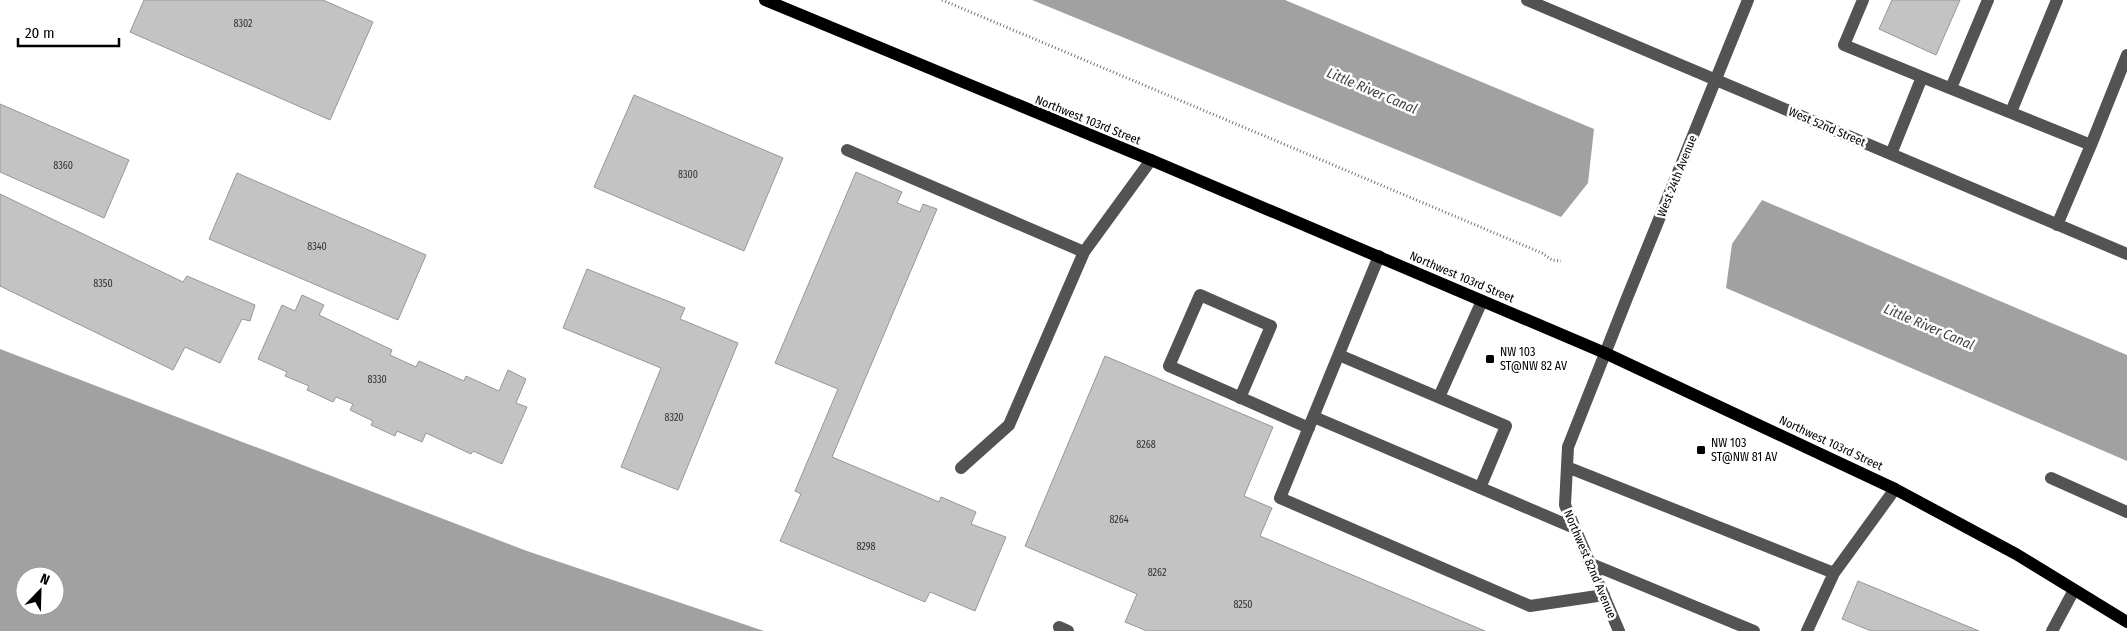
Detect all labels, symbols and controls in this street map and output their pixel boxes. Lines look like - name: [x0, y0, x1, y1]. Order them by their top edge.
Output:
- scale bar: [18, 15, 119, 47]
- house number: 8302: [233, 18, 253, 30]
- text: 20 m: [25, 24, 55, 42]
- water label: Little River Canal: [1324, 64, 1420, 118]
- street label: Northwest 103rd Street: [1033, 92, 1143, 148]
- street label: West 52nd Street: [1786, 104, 1868, 150]
- street label: West 24th Avenue: [1654, 133, 1700, 219]
- house number: 8360: [53, 160, 73, 172]
- house number: 8300: [678, 169, 698, 181]
- house number: 8340: [307, 241, 327, 253]
- street label: Northwest 103rd Street: [1407, 249, 1517, 305]
- house number: 8350: [93, 278, 113, 290]
- water label: Little River Canal: [1881, 300, 1977, 354]
- place label: NW 103 ST@NW 82 AV: [1500, 345, 1568, 373]
- marker: NW 103 ST@NW 82 AV: [1484, 353, 1496, 365]
- house number: 8330: [367, 374, 387, 386]
- house number: 8320: [664, 412, 684, 424]
- street label: Northwest 103rd Street: [1777, 413, 1885, 473]
- place label: NW 103 ST@NW 81 AV: [1711, 436, 1778, 464]
- house number: 8268: [1136, 439, 1156, 451]
- marker: NW 103 ST@NW 81 AV: [1695, 444, 1707, 456]
- street label: Northwest 82nd Avenue: [1561, 508, 1619, 620]
- house number: 8264: [1109, 514, 1129, 526]
- house number: 8298: [856, 541, 876, 553]
- north arrow: [15, 566, 65, 616]
- house number: 8262: [1148, 567, 1167, 579]
- text: N: [38, 570, 52, 589]
- house number: 8250: [1233, 599, 1253, 611]

